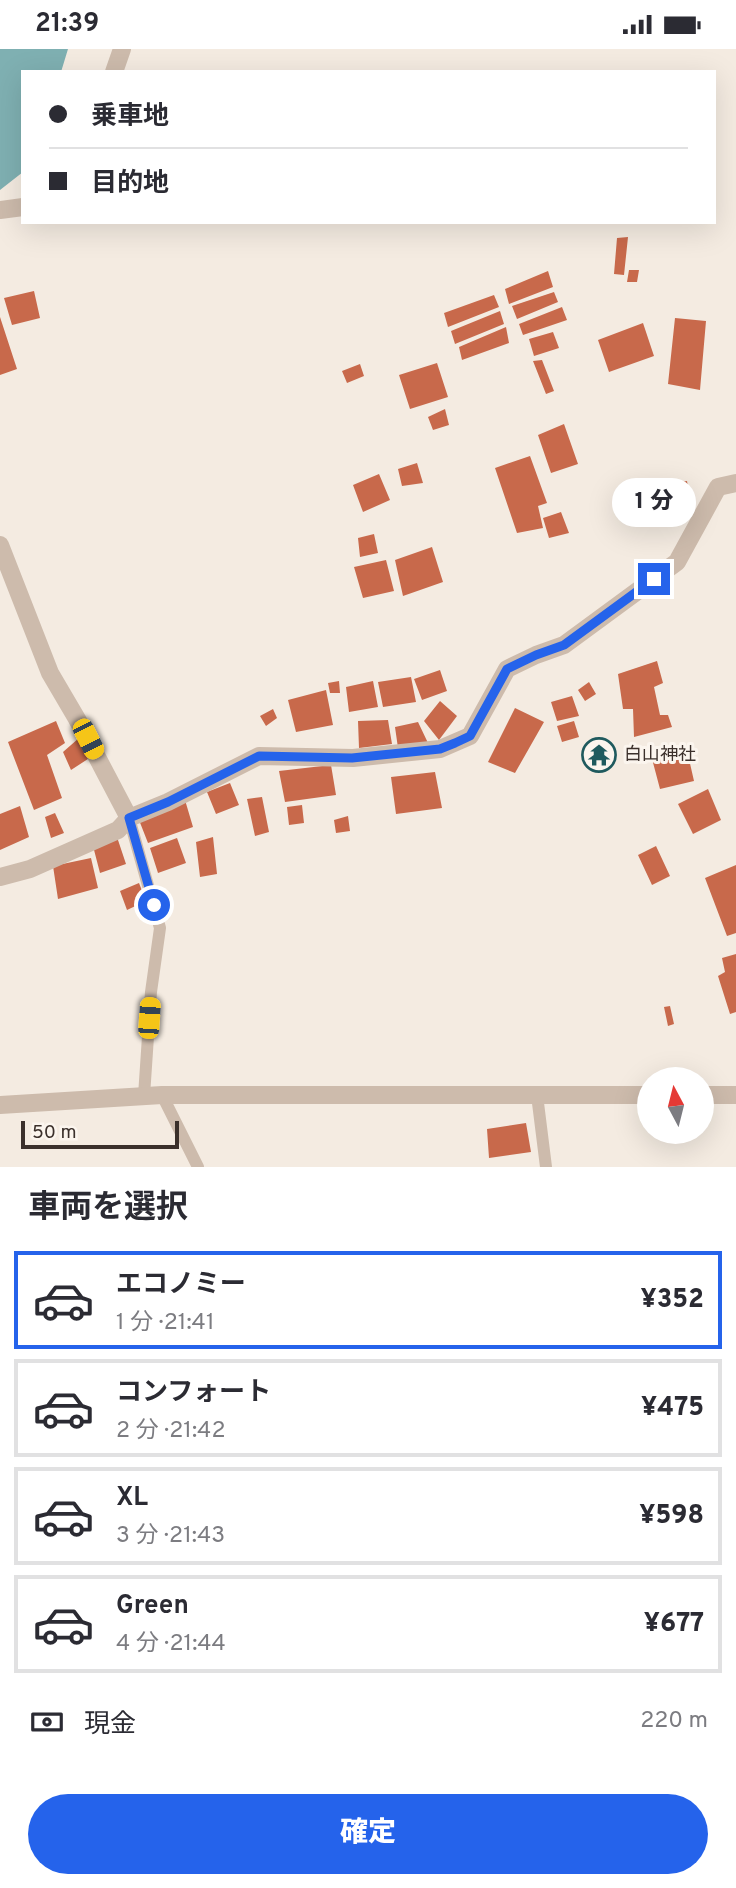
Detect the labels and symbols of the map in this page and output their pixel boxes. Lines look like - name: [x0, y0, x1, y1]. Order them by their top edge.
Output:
- callout: 1 分: [612, 477, 696, 526]
- route end: [638, 563, 670, 595]
- car: [70, 716, 107, 762]
- temple icon: 白山神社: [580, 736, 618, 774]
- place label: 白山神社: [624, 744, 696, 767]
- route start: [138, 889, 170, 921]
- car: [138, 996, 161, 1040]
- north arrow: [637, 1067, 714, 1145]
- scale bar: [21, 1118, 178, 1150]

